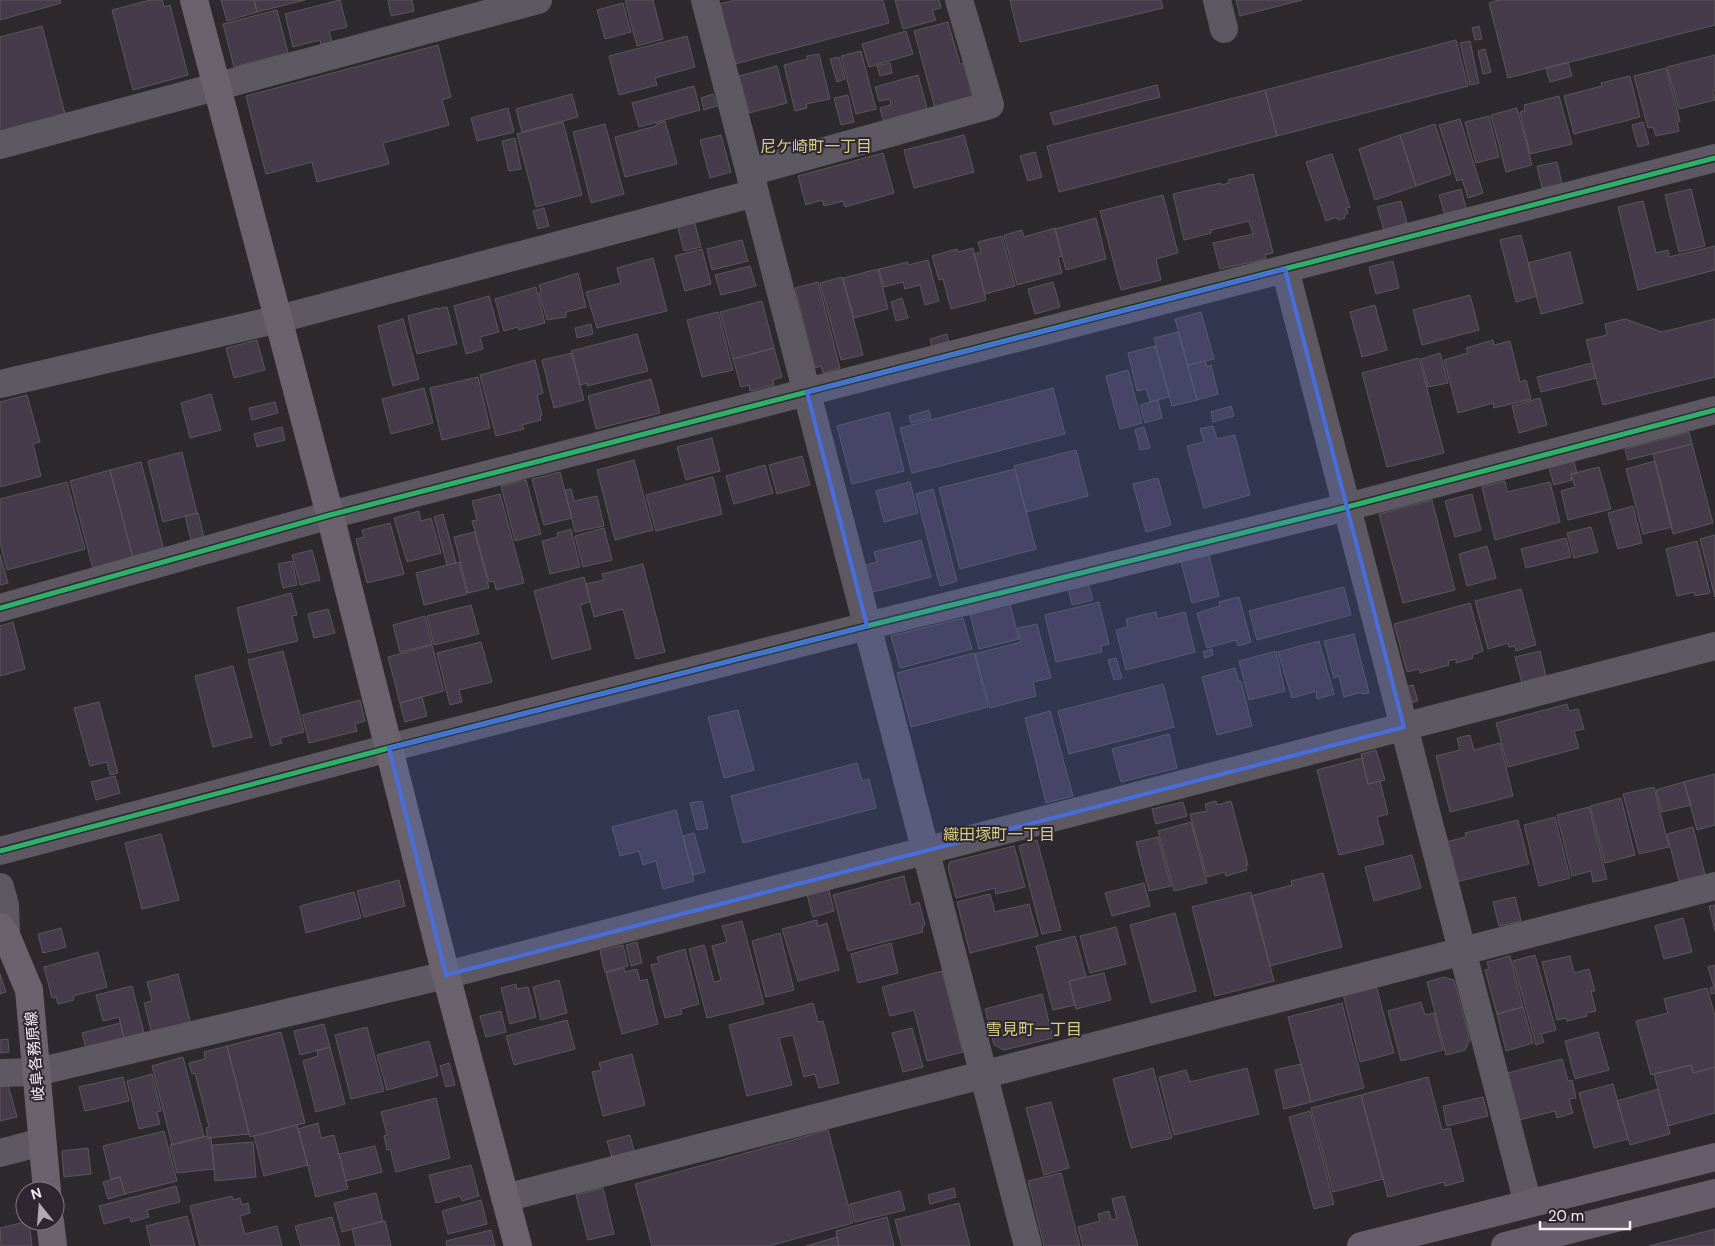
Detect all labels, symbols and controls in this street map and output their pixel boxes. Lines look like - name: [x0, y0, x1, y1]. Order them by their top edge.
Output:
- district label: 尼ケ崎町一丁目: [760, 136, 872, 157]
- district label: 織田塚町一丁目: [943, 824, 1055, 845]
- street label: 岐阜各務原線: [21, 1010, 49, 1102]
- district label: 雪見町一丁目: [986, 1019, 1082, 1040]
- north arrow: [15, 1181, 65, 1231]
- text: N: [29, 1183, 44, 1204]
- scale bar: [1540, 1198, 1630, 1230]
- text: 20 m: [1548, 1206, 1584, 1226]

